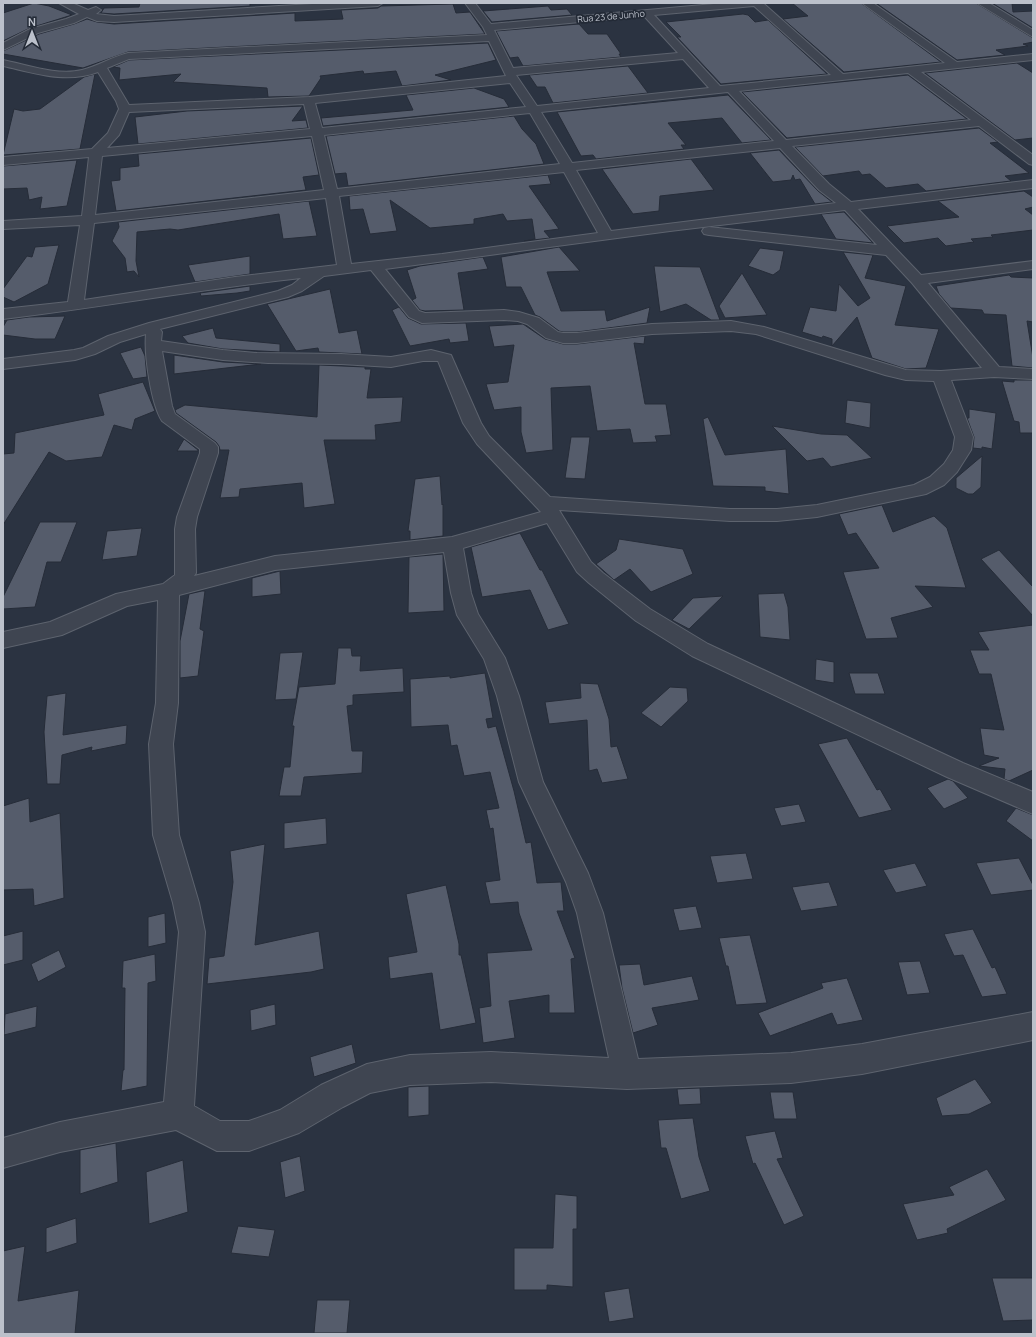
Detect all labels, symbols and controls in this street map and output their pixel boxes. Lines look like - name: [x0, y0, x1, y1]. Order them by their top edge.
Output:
- street label: Rua 23 de Junho: [577, 7, 645, 25]
- north arrow: [12, 12, 52, 52]
- text: N: [28, 14, 36, 29]

